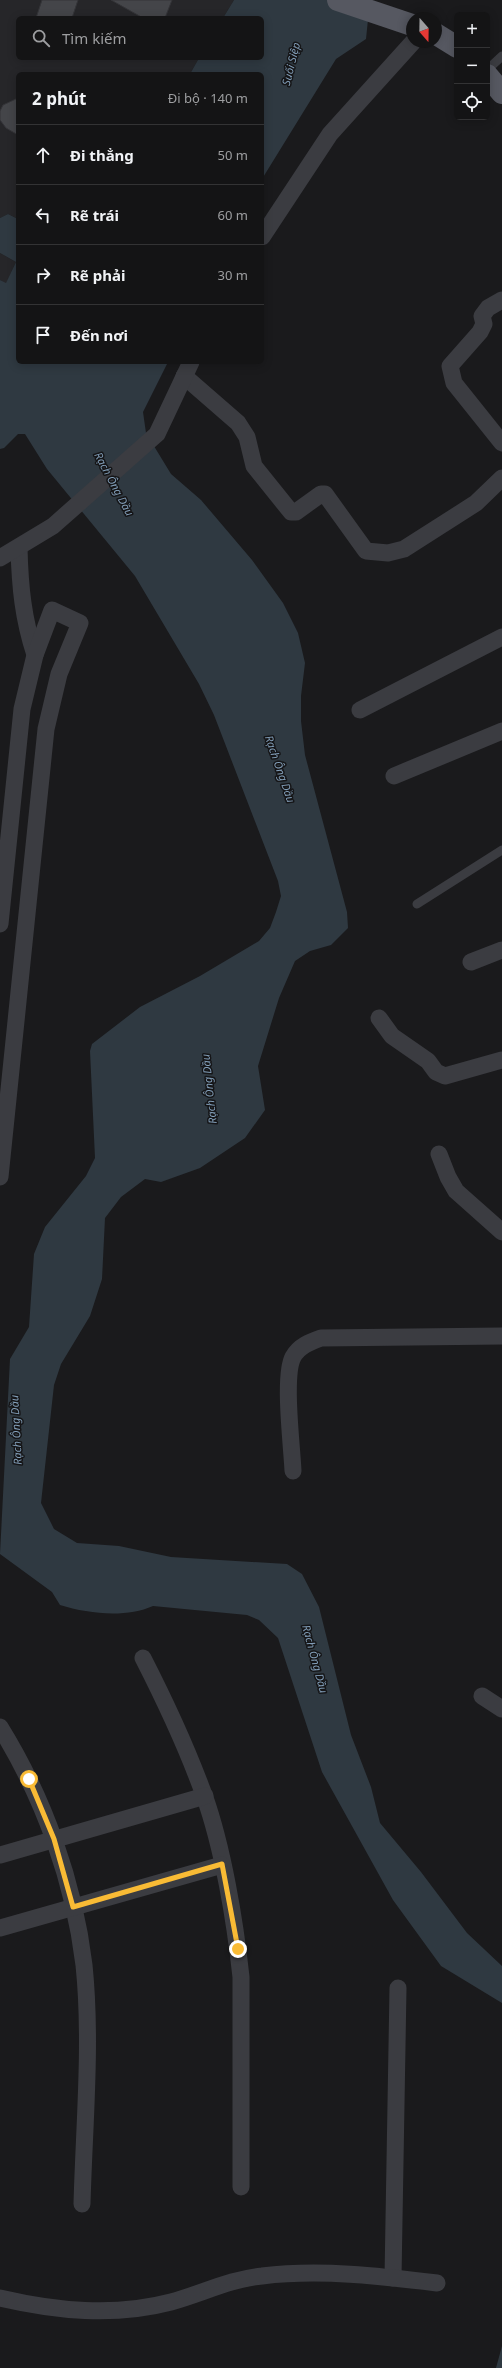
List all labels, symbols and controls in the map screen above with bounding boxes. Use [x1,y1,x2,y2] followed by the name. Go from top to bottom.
[406,12,442,48] north arrow
[454,12,490,120] map controls
[454,12,490,48] button: +
[16,16,264,60] search box
[30,27,52,49] icon: search
[62,28,127,48] text: Tìm kiếm
[278,41,303,87] water label: Suối Siệp
[454,48,490,84] button: −
[454,84,490,120] button: locate
[32,87,86,110] text: 2 phút
[168,89,248,107] text: Đi bộ · 140 m
[32,144,54,166] icon: ahead
[70,145,134,165] text: Đi thẳng
[218,146,248,164] text: 50 m
[32,204,54,226] icon: left
[70,205,119,225] text: Rẽ trái
[218,206,248,224] text: 60 m
[32,264,54,286] icon: right
[70,265,125,285] text: Rẽ phải
[218,266,248,284] text: 30 m
[32,324,54,346] icon: arrive
[70,325,128,345] text: Đến nơi
[91,449,138,519] water label: Rạch Ông Dầu
[262,733,299,805] water label: Rạch Ông Dầu
[197,1053,220,1125] water label: Rạch Ông Dầu
[6,1394,25,1465] water label: Rạch Ông Dầu
[299,1623,332,1695] water label: Rạch Ông Dầu
[20,1770,38,1788] route start
[229,1940,247,1958] route end

